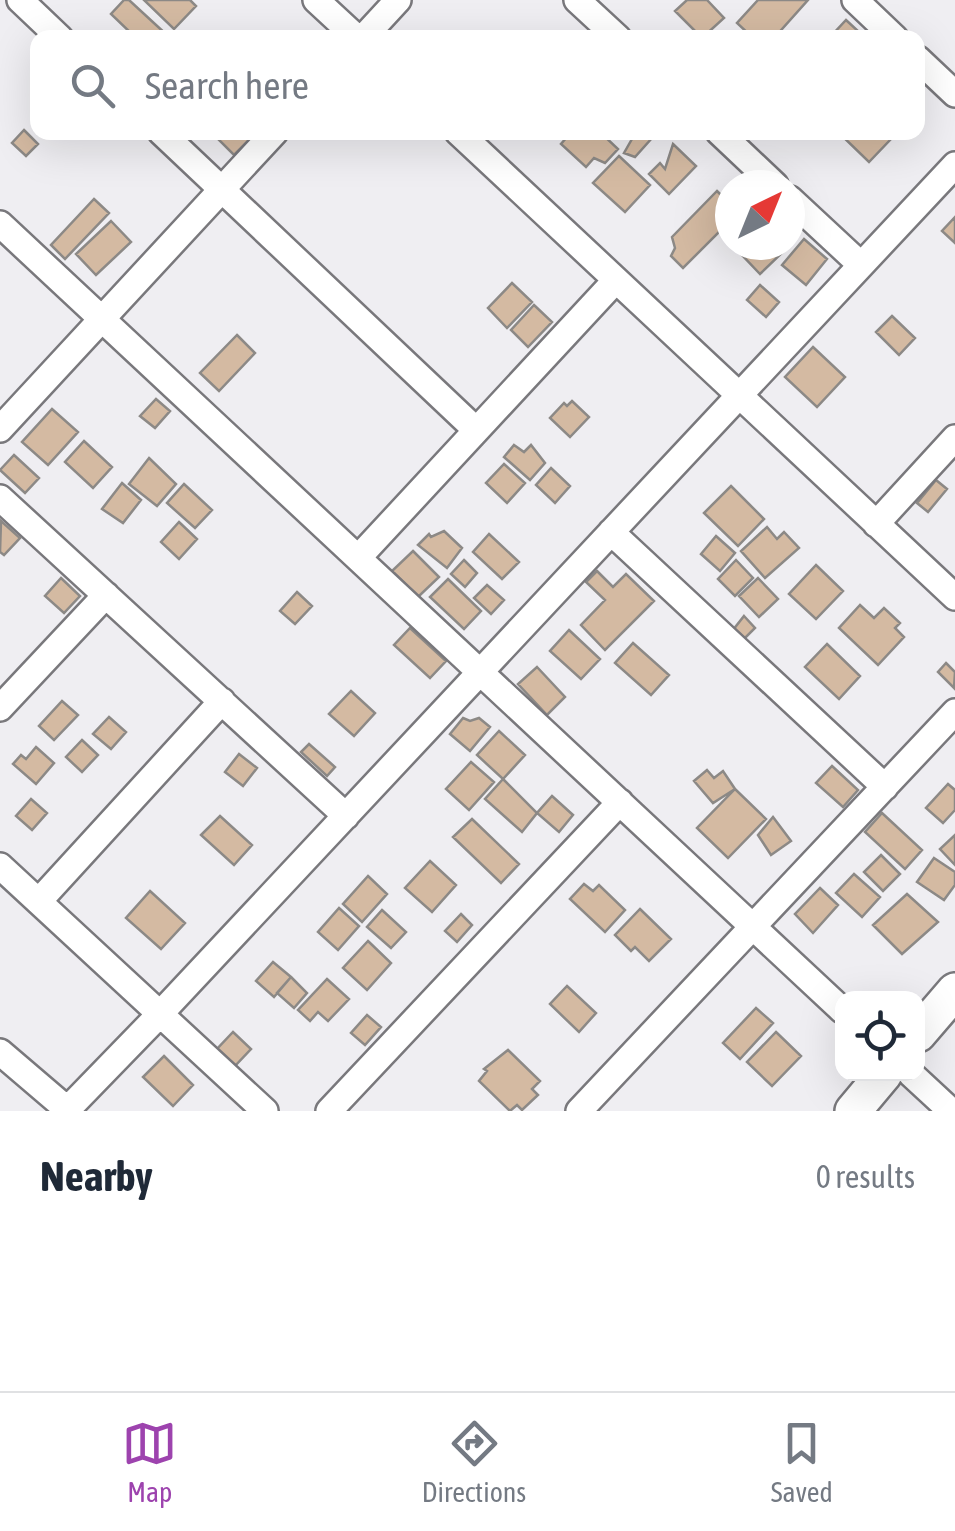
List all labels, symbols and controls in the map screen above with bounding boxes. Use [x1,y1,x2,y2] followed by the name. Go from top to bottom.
[30,30,925,140] search box
[65,58,120,113] icon: search
[145,64,309,107] text: Search here
[715,170,805,260] north arrow
[835,991,925,1081] map controls
[835,991,925,1081] button: locate
[40,1152,153,1200] text: Nearby
[816,1158,915,1195] text: 0 results
[122,1416,177,1508] tab: Map
[422,1416,526,1508] tab: Directions
[771,1416,833,1508] tab: Saved

